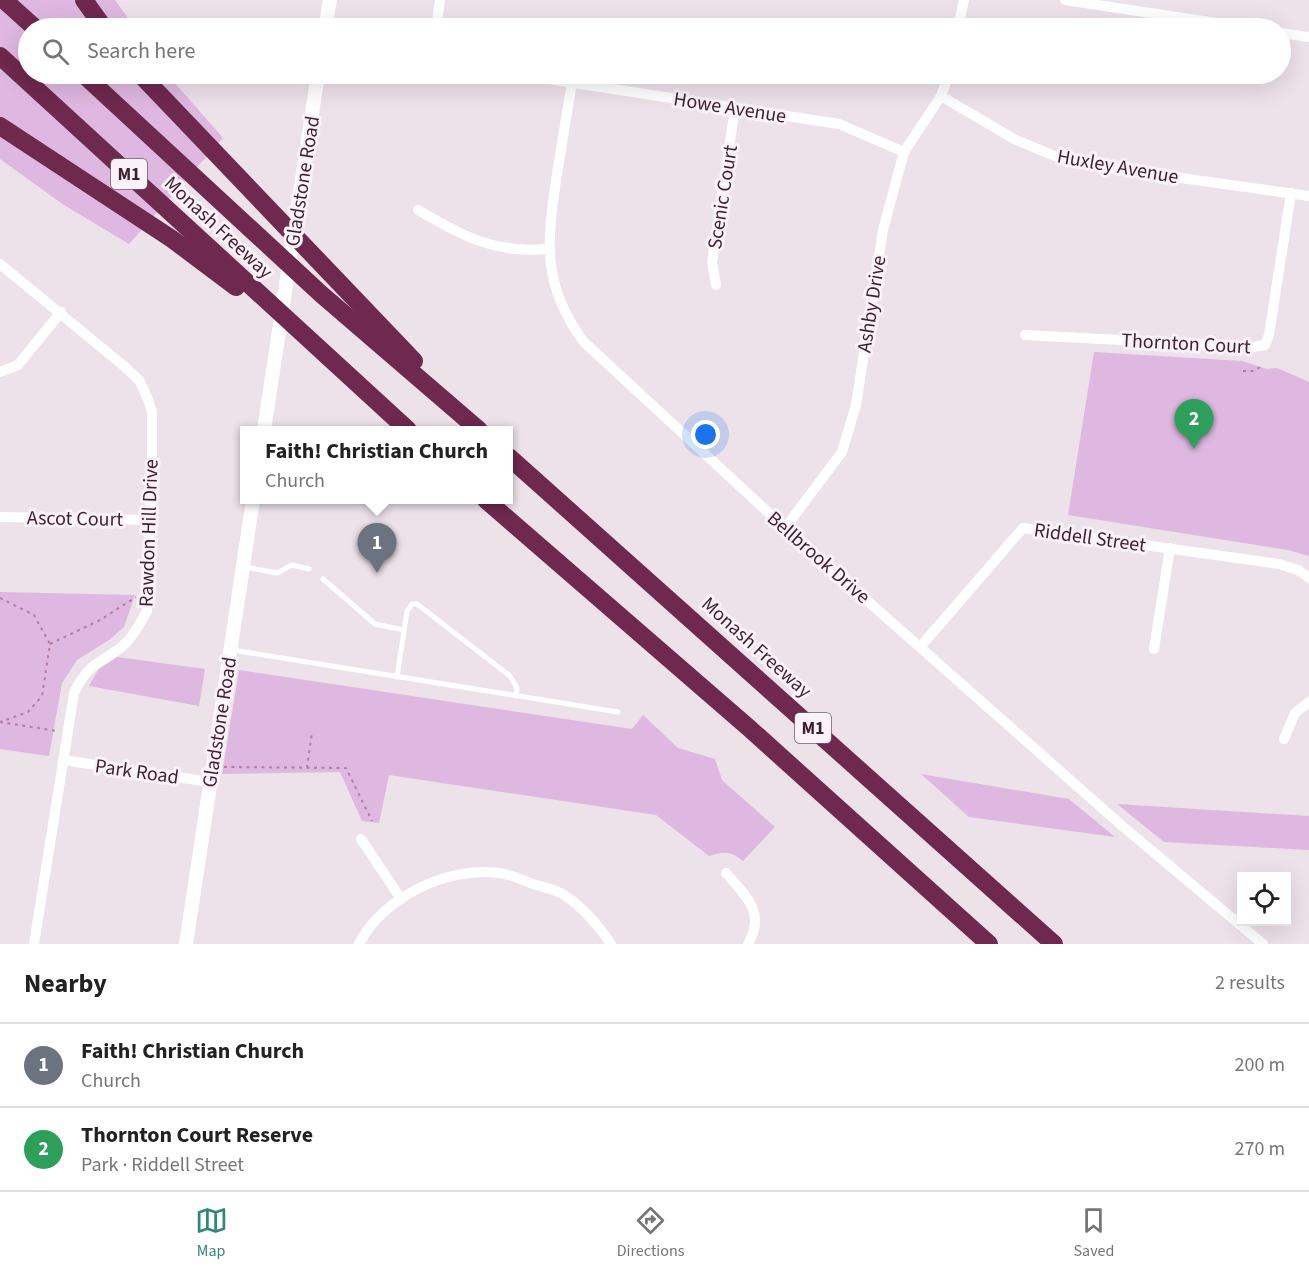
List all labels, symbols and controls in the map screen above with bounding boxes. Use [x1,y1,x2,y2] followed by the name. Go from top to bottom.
[18,18,1291,84] search box
[39,35,72,68] icon: search
[87,35,195,67] text: Search here
[672,85,788,131] street label: Howe Avenue
[279,114,327,248] street label: Gladstone Road
[701,143,745,251] street label: Scenic Court
[1055,143,1181,191] street label: Huxley Avenue
[111,159,147,189] road number: M1
[158,170,279,286] street label: Monash Freeway
[850,253,894,355] street label: Ashby Drive
[1121,327,1252,361] street label: Thornton Court
[1174,400,1214,449] pin: 2
[691,420,720,449] your location
[240,426,513,504] popup
[265,435,488,467] text: Faith! Christian Church
[132,458,166,608] street label: Rawdon Hill Drive
[265,467,325,495] text: Church
[27,504,124,534] street label: Ascot Court
[761,505,876,611] street label: Bellbrook Drive
[1032,516,1148,560] street label: Riddell Street
[358,524,397,573] pin: 1
[695,591,818,705] street label: Monash Freeway
[196,655,244,789] street label: Gladstone Road
[795,713,831,743] road number: M1
[93,752,181,792] street label: Park Road
[1237,872,1291,926] map controls
[1237,872,1291,926] button: locate
[24,965,107,1002] text: Nearby
[1215,969,1285,997] text: 2 results
[81,1035,304,1067] text: Faith! Christian Church
[38,1051,49,1079] text: 1
[1235,1051,1285,1079] text: 200 m
[81,1067,141,1095] text: Church
[81,1119,313,1151] text: Thornton Court Reserve
[38,1135,49,1163] text: 2
[1235,1135,1285,1163] text: 270 m
[81,1151,244,1179] text: Park · Riddell Street
[195,1204,228,1262] tab: Map
[617,1204,684,1262] tab: Directions
[1074,1204,1114,1262] tab: Saved

